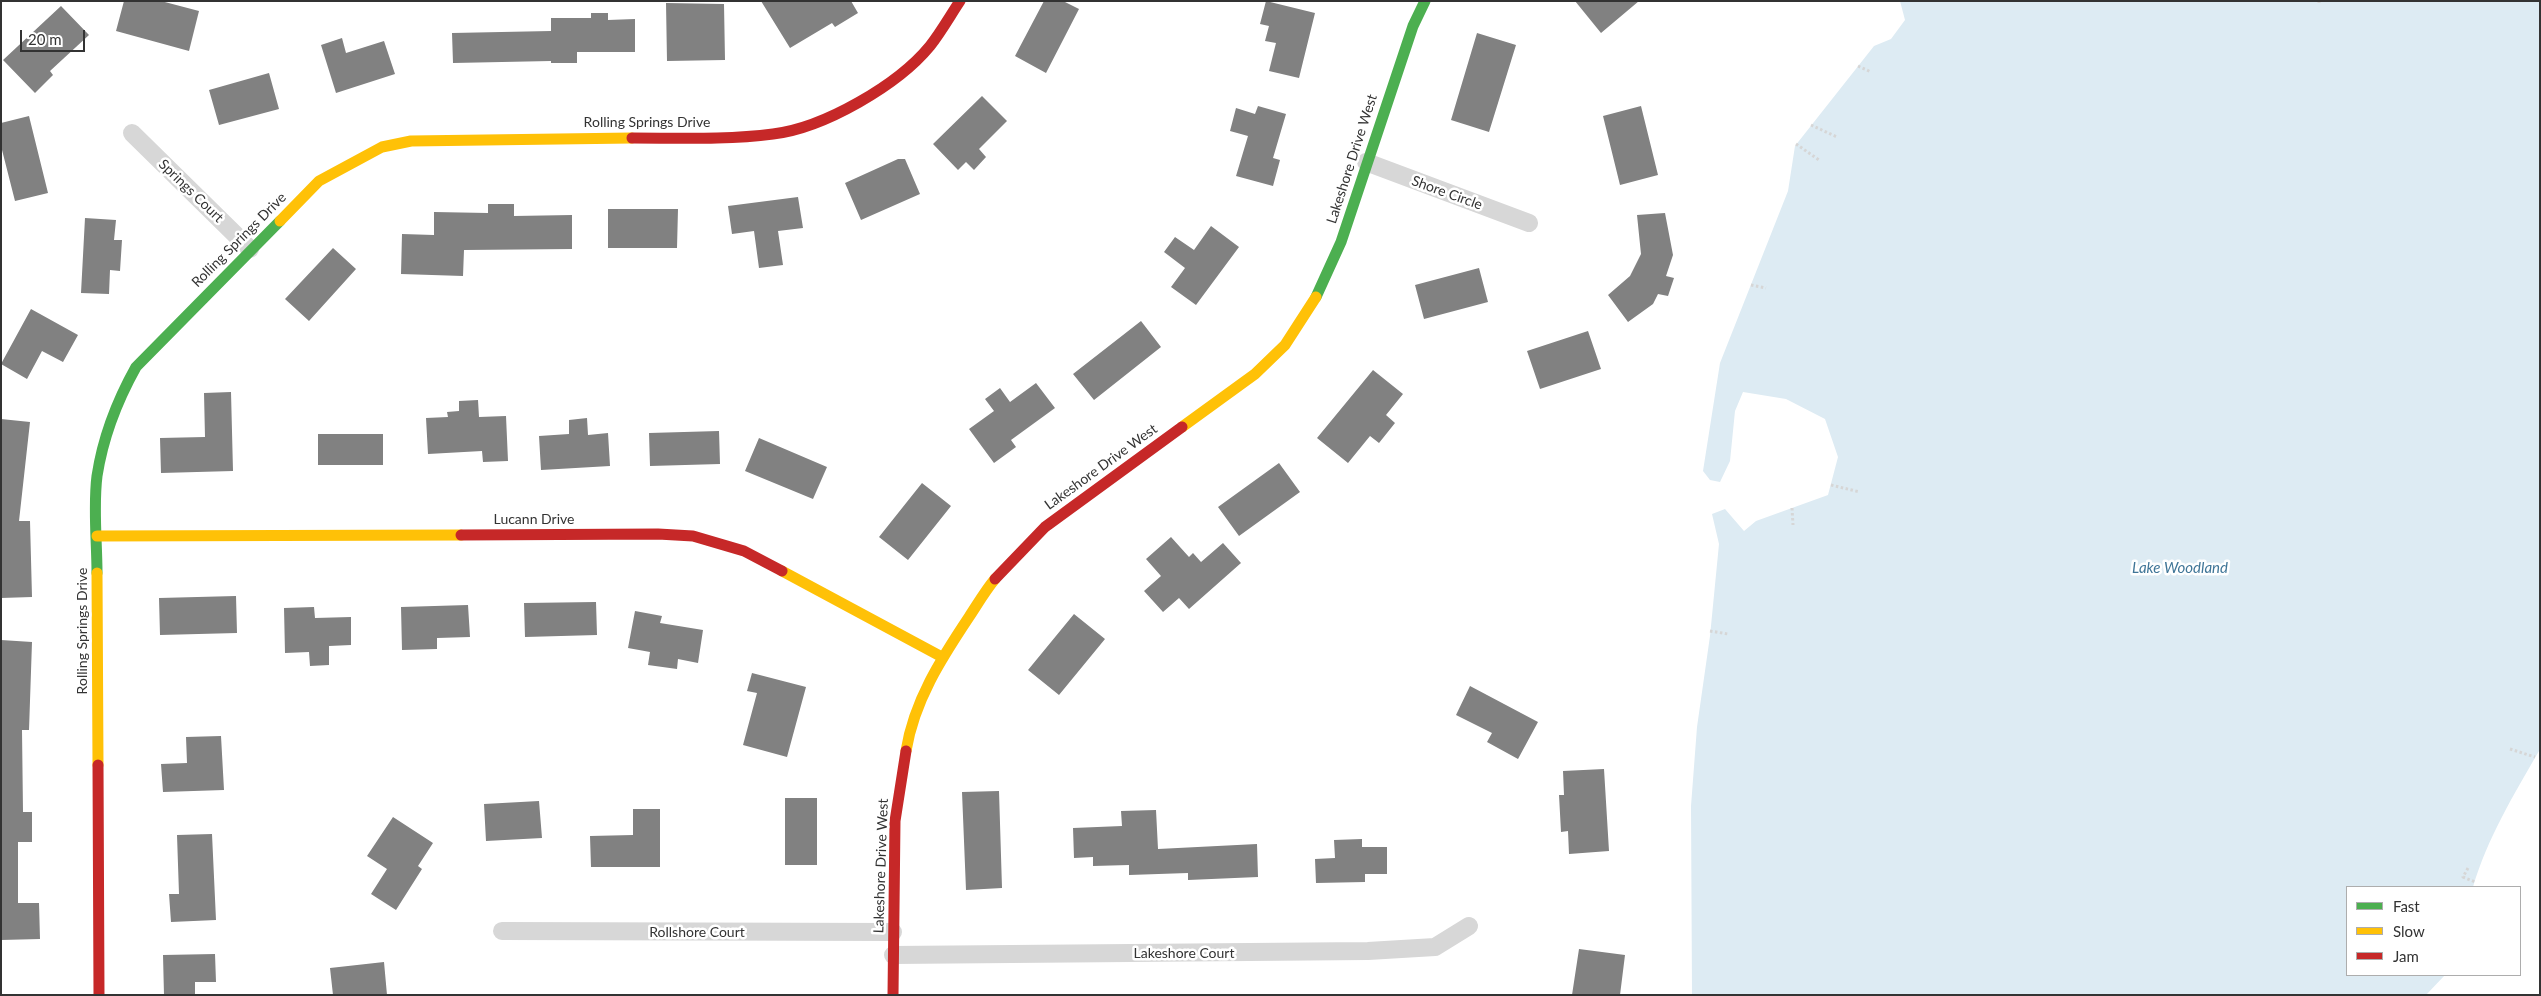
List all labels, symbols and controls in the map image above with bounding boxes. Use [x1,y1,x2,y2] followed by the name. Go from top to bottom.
[22,20,88,52] scale bar
[28,30,62,48] text: 20 m
[1323,92,1381,226] street label: Lakeshore Drive West
[584,114,710,130] street label: Rolling Springs Drive
[155,156,227,226] street label: Springs Court
[1409,172,1485,214] street label: Shore Circle
[188,189,290,291] street label: Rolling Springs Drive
[1041,421,1161,513] street label: Lakeshore Drive West
[494,511,574,527] street label: Lucann Drive
[2132,559,2228,577] water label: Lake Woodland
[74,568,90,694] street label: Rolling Springs Drive
[870,798,892,934] street label: Lakeshore Drive West
[2346,886,2521,976] legend
[2393,897,2420,915] text: Fast
[2393,922,2425,940] text: Slow
[649,924,745,940] street label: Rollshore Court
[1134,945,1234,961] street label: Lakeshore Court
[2393,947,2419,965] text: Jam

